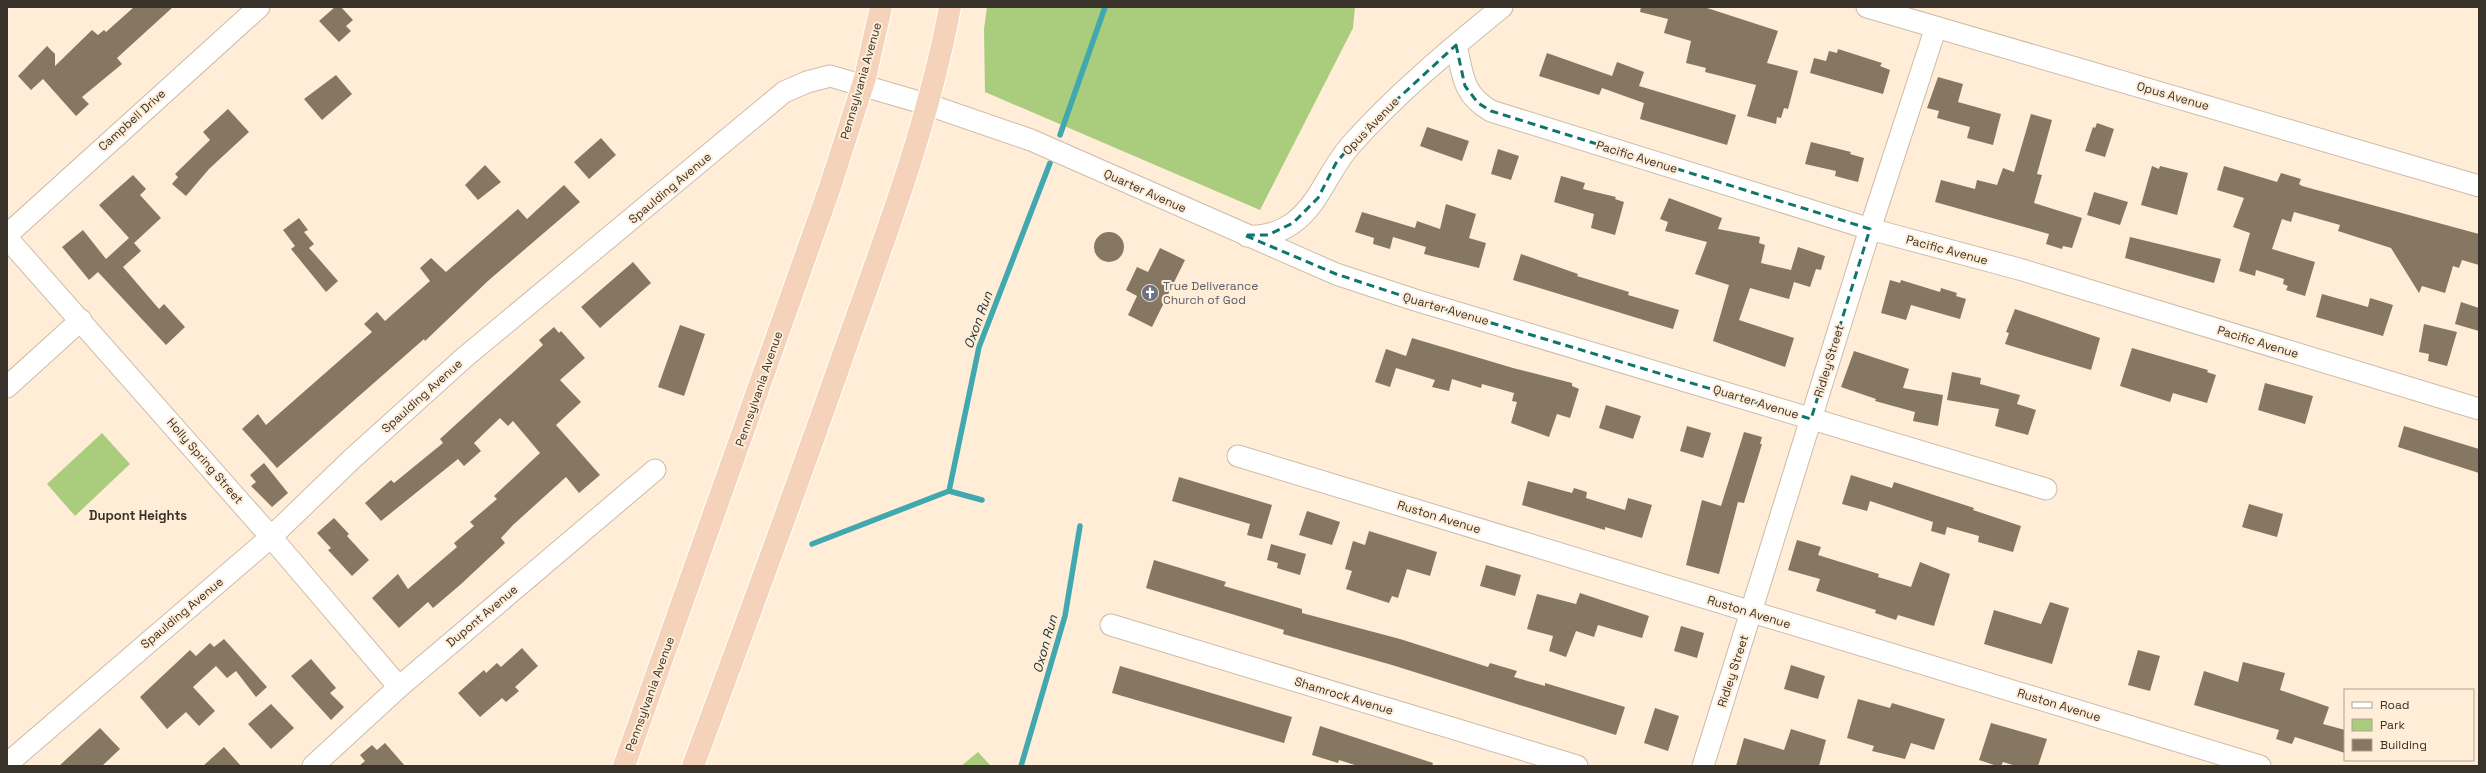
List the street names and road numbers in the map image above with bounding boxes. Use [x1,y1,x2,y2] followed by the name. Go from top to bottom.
[837,21,885,141] street label: Pennsylvania Avenue
[2135,78,2211,114] street label: Opus Avenue
[95,86,169,154] street label: Campbell Drive
[1339,94,1403,158] street label: Opus Avenue
[1594,137,1680,177] street label: Pacific Avenue
[625,149,715,227] street label: Spaulding Avenue
[1101,166,1189,216] street label: Quarter Avenue
[1904,231,1990,269] street label: Pacific Avenue
[1401,289,1491,329] street label: Quarter Avenue
[2215,322,2301,362] street label: Pacific Avenue
[1810,323,1848,399] street label: Ridley Street
[732,329,786,449] street label: Pennsylvania Avenue
[378,356,466,436] street label: Spaulding Avenue
[1711,381,1801,423] street label: Quarter Avenue
[163,415,247,507] street label: Holly Spring Street
[1395,497,1483,537] street label: Ruston Avenue
[137,574,227,652] street label: Spaulding Avenue
[443,581,521,651] street label: Dupont Avenue
[1705,592,1793,632] street label: Ruston Avenue
[1714,633,1752,709] street label: Ridley Street
[622,634,678,754] street label: Pennsylvania Avenue
[1293,673,1395,719] street label: Shamrock Avenue
[2015,685,2103,725] street label: Ruston Avenue

